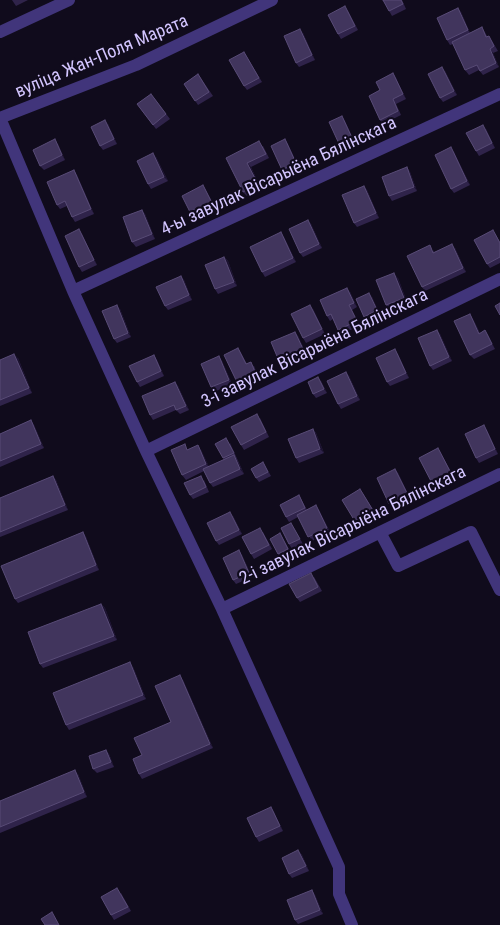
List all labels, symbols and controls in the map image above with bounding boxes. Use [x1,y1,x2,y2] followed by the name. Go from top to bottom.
[12,11,192,103] street label: вуліца Жан-Поля Марата
[158,113,400,241] street label: 4-ы завулак Вісарыёна Бялінскага
[198,285,432,413] street label: 3-і завулак Вісарыёна Бялінскага
[236,462,470,590] street label: 2-і завулак Вісарыёна Бялінскага

